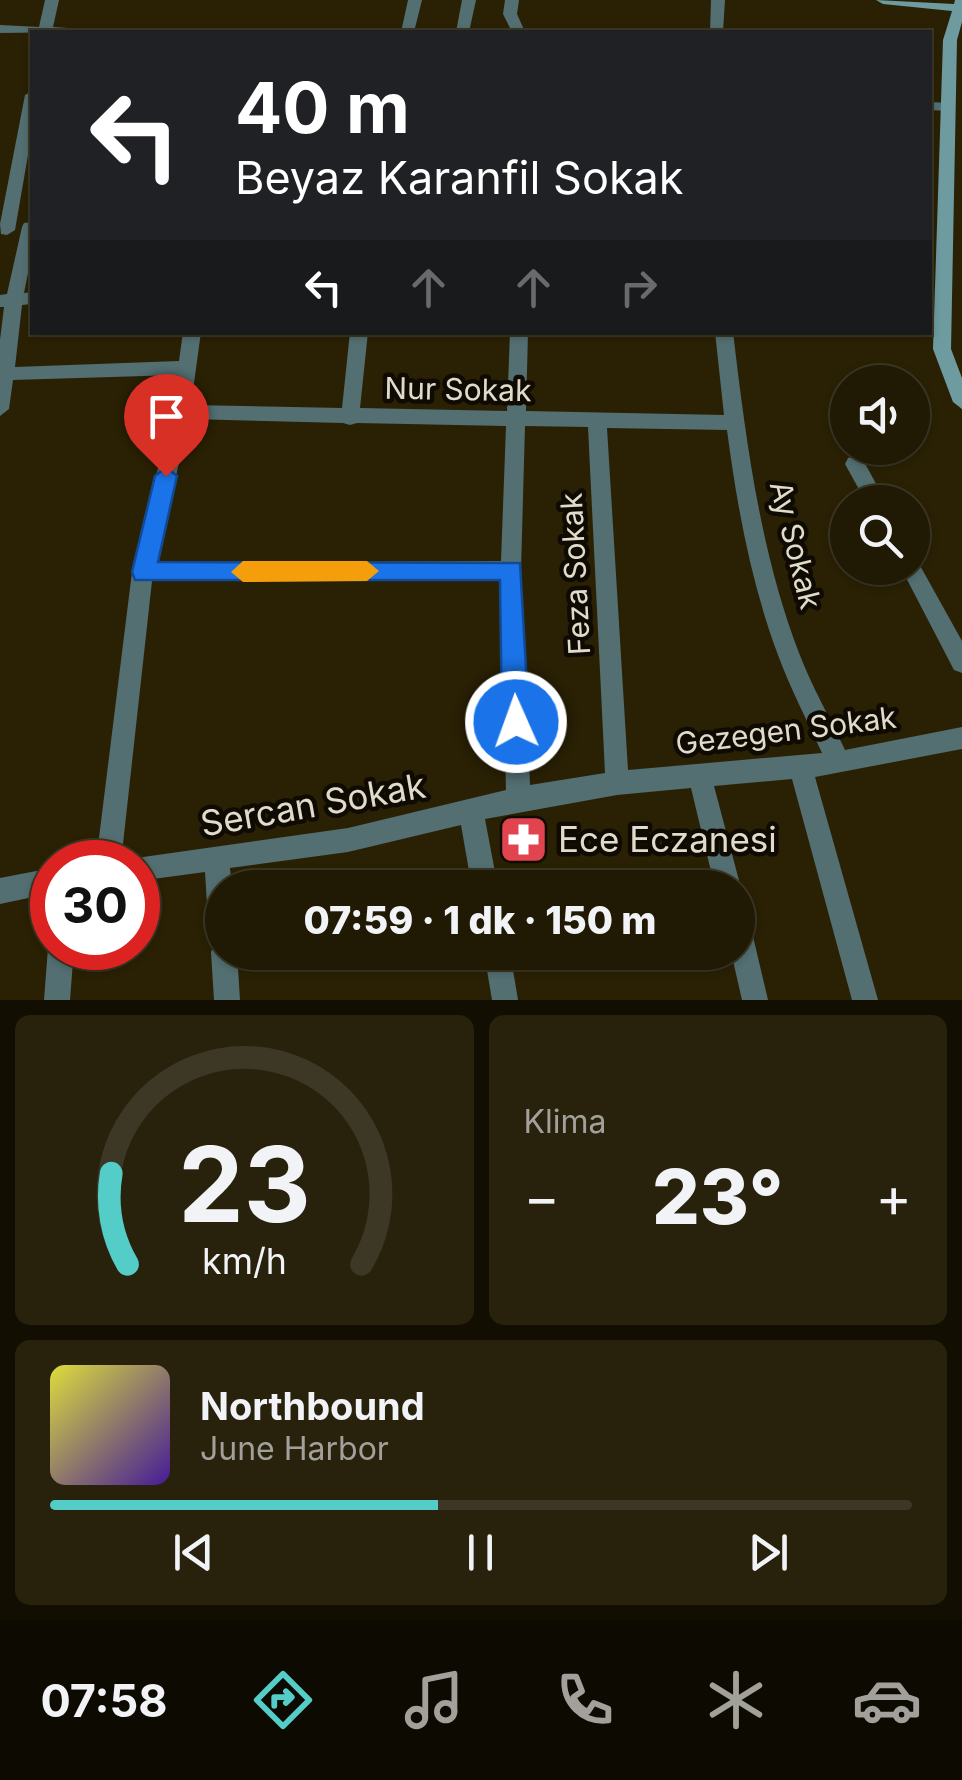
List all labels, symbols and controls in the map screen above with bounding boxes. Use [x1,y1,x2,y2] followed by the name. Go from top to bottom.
[235,65,410,150] text: 40 m
[70,70,200,200] icon: left
[235,150,684,205] text: Beyaz Karanfil Sokak
[296,260,351,315] icon: left
[401,260,456,315] icon: ahead
[506,260,561,315] icon: ahead
[611,260,666,315] icon: right
[830,365,930,585] map controls
[830,365,930,465] button: sound
[384,370,532,408] street label: Nur Sokak
[124,374,209,477] pin
[139,389,194,444] icon: arrive
[763,477,829,613] street label: Ay Sokak
[830,485,930,585] button: search
[553,491,597,656] street label: Feza Sokak
[464,670,568,774] position arrow
[673,699,899,761] street label: Gezegen Sokak
[197,764,428,844] street label: Sercan Sokak
[497,814,549,866] pharmacy icon: Ece Eczanesi
[558,818,777,860] place label: Ece Eczanesi
[30,840,160,970] speed limit sign: 30
[303,897,657,943] text: 07:59 · 1 dk · 150 m
[524,1102,607,1141] text: Klima
[178,1121,311,1247] text: 23
[652,1151,783,1242] text: 23°
[524,1164,560,1230] text: −
[876,1164,912,1230] text: +
[202,1239,287,1283] text: km/h
[200,1383,425,1429] text: Northbound
[200,1429,389,1468] text: June Harbor
[166,1525,221,1580] icon: previous
[453,1525,508,1580] icon: pause
[741,1525,796,1580] icon: next
[248,1665,318,1735] icon: directions
[399,1665,469,1735] icon: music
[550,1665,620,1735] icon: phone
[701,1665,771,1735] icon: climate
[852,1665,922,1735] icon: car
[40,1673,168,1728] text: 07:58

